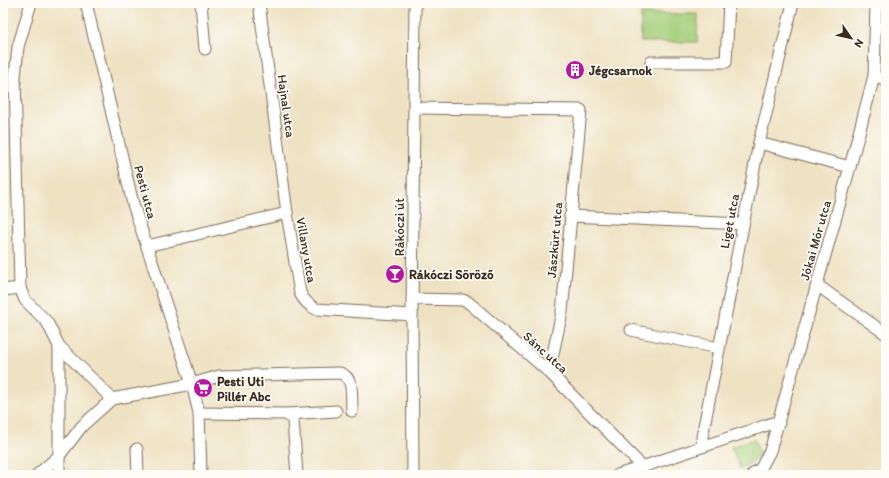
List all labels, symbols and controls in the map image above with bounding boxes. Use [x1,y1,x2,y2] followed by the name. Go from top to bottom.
[831,18,871,58] north arrow
[851,37,866,50] text: N
[564,59,586,81] building icon: Jégcsarnok
[588,63,652,79] place label: Jégcsarnok
[275,73,298,139] street label: Hajnal utca
[131,164,160,221] street label: Pesti utca
[717,192,742,250] street label: Liget utca
[392,198,407,256] street label: Rákóczi út
[797,198,834,282] street label: Jókai Mór utca
[544,201,565,279] street label: Jászkürt utca
[293,216,320,284] street label: Villany utca
[384,263,406,285] bar icon: Rákóczi Söröző
[409,267,494,282] place label: Rákóczi Söröző
[520,328,572,377] street label: Sánc utca
[217,374,270,404] place label: Pesti Uti Pillér Abc
[192,377,214,399] supermarket icon: Pesti Uti Pillér Abc

